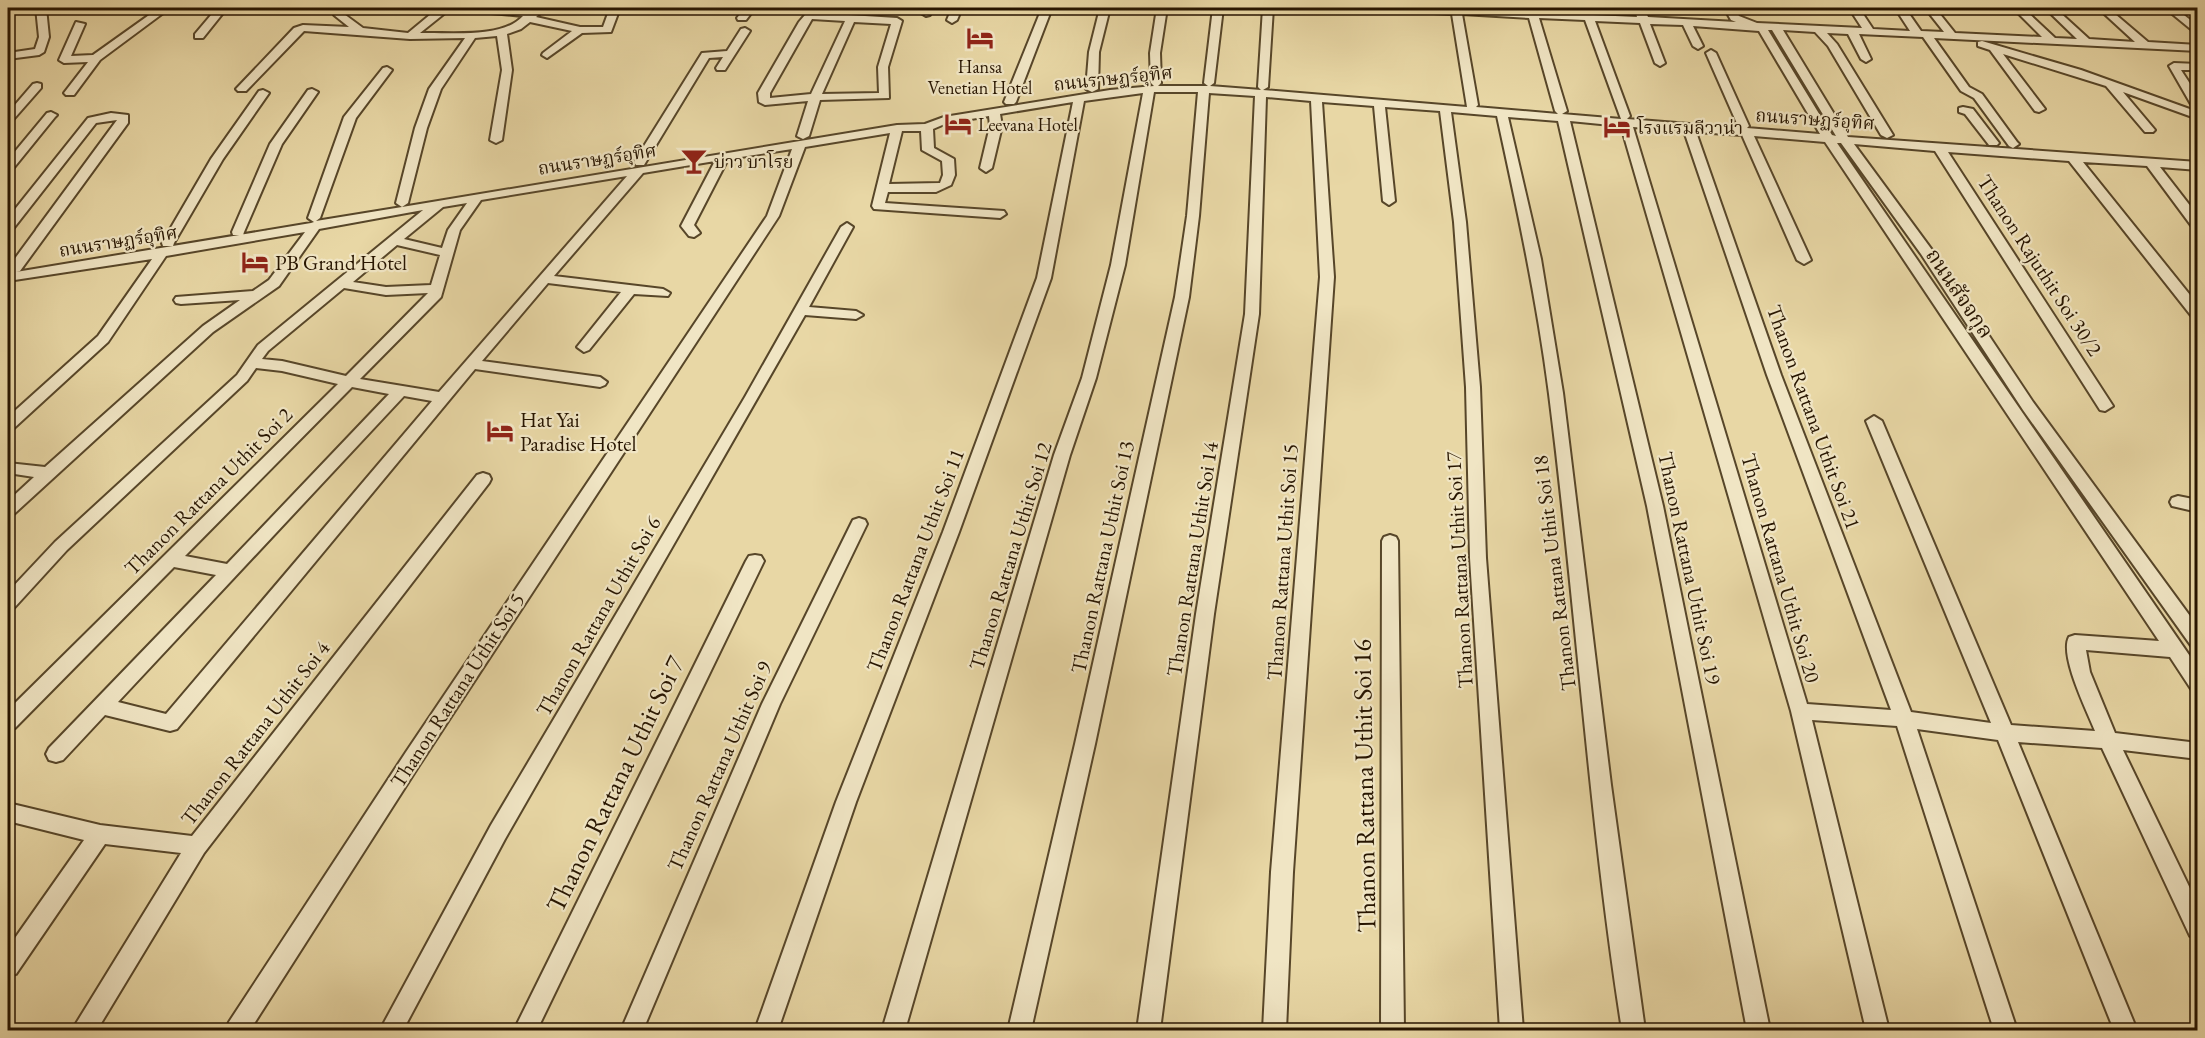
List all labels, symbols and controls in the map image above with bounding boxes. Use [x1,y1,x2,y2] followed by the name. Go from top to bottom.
[965,23,995,53] hotel icon: Hansa Venetian Hotel
[928,55,1032,99] place label: Hansa Venetian Hotel
[1052,60,1174,97] street label: ถนนราษฏร์อุทิศ
[1755,103,1876,136] street label: ถนนราษฏร์อุทิศ
[943,109,973,139] hotel icon: Leevana Hotel
[1602,112,1632,142] hotel icon: โรงแรมลีวาน่า
[978,113,1078,136] place label: Leevana Hotel
[1636,115,1743,139] place label: โรงแรมลีวาน่า
[536,138,658,181] street label: ถนนราษฏร์อุทิศ
[679,146,709,176] bar icon: บ่าว บาโรย
[714,149,794,173] place label: บ่าว บาโรย
[1971,169,2109,361] street label: Thanon Rajuthit Soi 30/2
[57,220,179,263] street label: ถนนราษฏร์อุทิศ
[1919,243,2000,344] street label: ถนนสัจจกุล
[240,247,270,277] hotel icon: PB Grand Hotel
[275,249,407,276] place label: PB Grand Hotel
[1761,301,1867,533] street label: Thanon Rattana Uthit Soi 21
[118,401,298,581] street label: Thanon Rattana Uthit Soi 2
[520,406,637,457] place label: Hat Yai Paradise Hotel
[485,416,515,446] hotel icon: Hat Yai Paradise Hotel
[1064,438,1140,676] street label: Thanon Rattana Uthit Soi 13
[962,439,1058,673] street label: Thanon Rattana Uthit Soi 12
[1160,439,1224,678] street label: Thanon Rattana Uthit Soi 14
[1260,443,1304,681] street label: Thanon Rattana Uthit Soi 15
[860,444,970,676] street label: Thanon Rattana Uthit Soi 11
[1652,449,1728,687] street label: Thanon Rattana Uthit Soi 19
[1439,450,1479,689] street label: Thanon Rattana Uthit Soi 17
[1735,450,1827,686] street label: Thanon Rattana Uthit Soi 20
[1526,454,1582,692] street label: Thanon Rattana Uthit Soi 18
[530,511,666,721] street label: Thanon Rattana Uthit Soi 6
[384,587,530,793] street label: Thanon Rattana Uthit Soi 5
[174,635,336,831] street label: Thanon Rattana Uthit Soi 4
[1344,639,1384,933] street label: Thanon Rattana Uthit Soi 16
[538,650,692,918] street label: Thanon Rattana Uthit Soi 7
[660,657,778,875] street label: Thanon Rattana Uthit Soi 9

